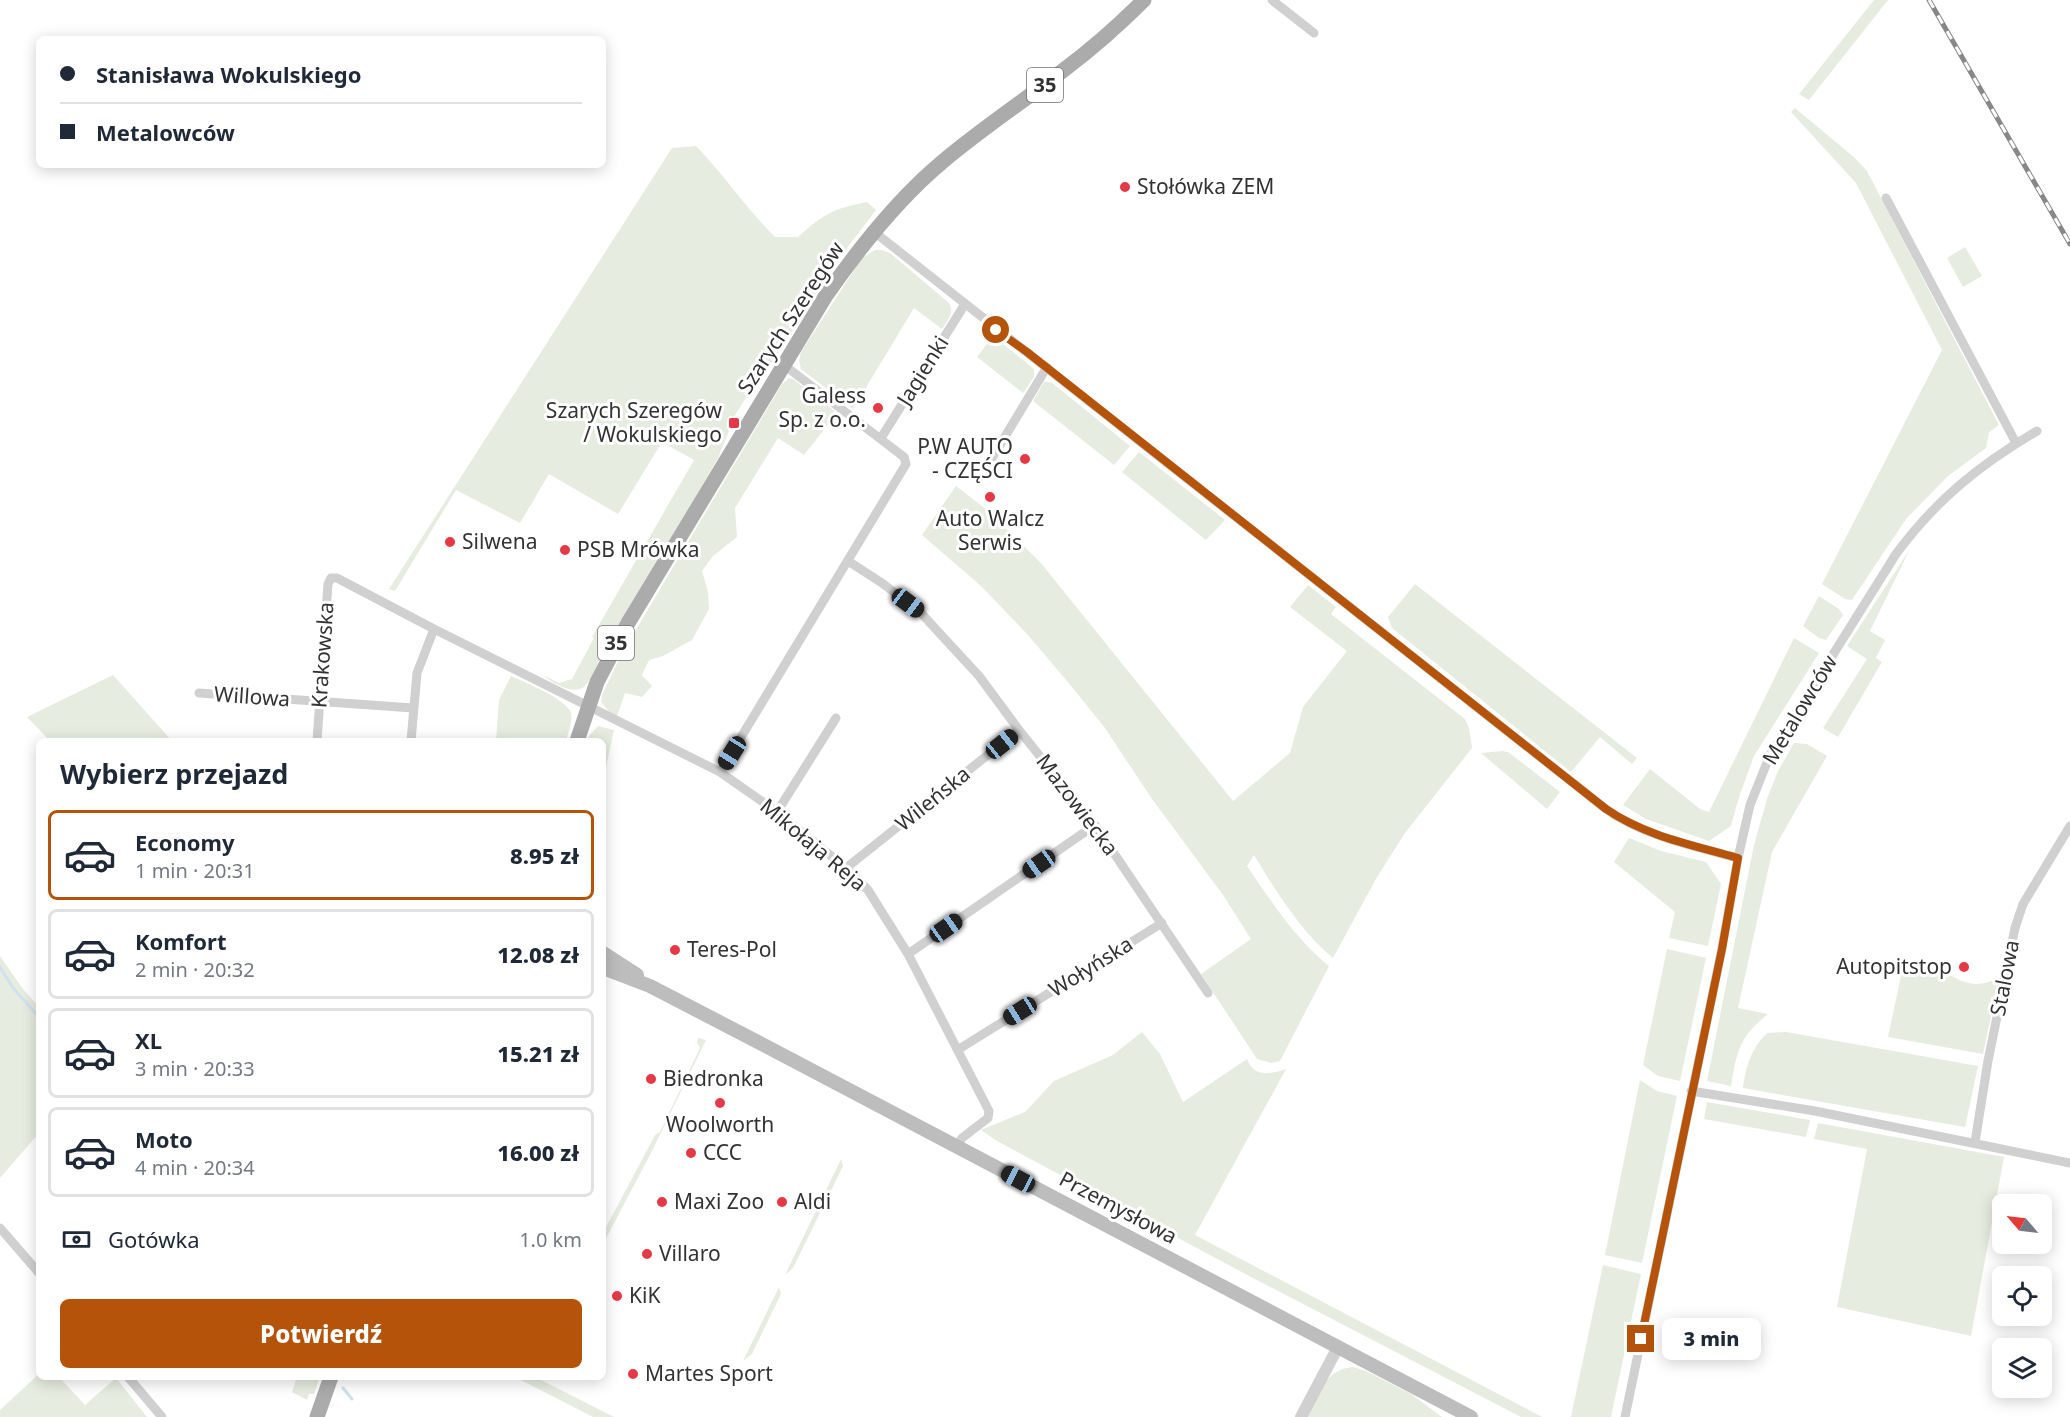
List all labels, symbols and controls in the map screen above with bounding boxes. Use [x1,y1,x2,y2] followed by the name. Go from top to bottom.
[96,59,362,89] text: Stanisława Wokulskiego
[1027,68,1063,102] road number: 35
[96,117,235,147] text: Metalowców
[1137,172,1274,200] place label: Stołówka ZEM
[1118,180,1132,194] marker: Stołówka ZEM
[730,236,850,399] street label: Szarych Szeregów
[982,316,1009,343] route start
[889,330,955,412] street label: Jagienki
[778,381,866,433] place label: Galess Sp. z o.o.
[546,396,722,448] place label: Szarych Szeregów / Wokulskiego
[871,401,885,415] marker: Galess Sp. z o.o.
[727,416,741,430] marker: Szarych Szeregów / Wokulskiego
[917,432,1013,484] place label: P.W AUTO - CZĘŚCI
[1018,452,1032,466] marker: P.W AUTO - CZĘŚCI
[983,490,997,504] marker: Auto Walcz Serwis
[936,504,1044,556] place label: Auto Walcz Serwis
[462,527,537,555] place label: Silwena
[443,535,457,549] marker: Silwena
[577,535,699,563] place label: PSB Mrówka
[558,543,572,557] marker: PSB Mrówka
[888,585,928,621] car
[304,601,340,709] street label: Krakowska
[598,626,634,660] road number: 35
[1755,649,1843,770] street label: Metalowców
[213,679,291,713] street label: Willowa
[982,726,1022,762] car
[715,733,749,773] car
[1031,748,1125,861] street label: Mazowiecka
[60,755,288,792] text: Wybierz przejazd
[889,760,975,837] street label: Wileńska
[755,792,873,897] street label: Mikołaja Reja
[135,827,234,857] text: Economy
[63,828,117,882] icon: car
[510,840,579,870] text: 8.95 zł
[1019,846,1059,882] car
[135,857,255,884] text: 1 min · 20:31
[926,910,966,946] car
[135,926,226,956] text: Komfort
[63,927,117,981] icon: car
[1043,929,1138,1003] street label: Wołyńska
[687,935,777,963] place label: Teres-Pol
[1983,937,2025,1018] street label: Stalowa
[497,939,579,969] text: 12.08 zł
[668,943,682,957] marker: Teres-Pol
[1836,952,1952,980] place label: Autopitstop
[135,956,255,983] text: 2 min · 20:32
[1957,960,1971,974] marker: Autopitstop
[1000,994,1040,1028] car
[135,1025,162,1055] text: XL
[63,1026,117,1080] icon: car
[497,1038,579,1068] text: 15.21 zł
[135,1055,255,1082] text: 3 min · 20:33
[663,1064,764,1092] place label: Biedronka
[644,1072,658,1086] marker: Biedronka
[713,1096,727,1110] marker: Woolworth
[666,1110,774,1138] place label: Woolworth
[135,1124,193,1154] text: Moto
[63,1125,117,1179] icon: car
[497,1137,579,1167] text: 16.00 zł
[703,1138,742,1166] place label: CCC
[684,1146,698,1160] marker: CCC
[135,1154,255,1181] text: 4 min · 20:34
[998,1163,1038,1195] car
[1055,1164,1182,1250] street label: Przemysłowa
[674,1187,764,1215] place label: Maxi Zoo
[794,1187,831,1215] place label: Aldi
[1992,1194,2052,1254] north arrow
[1992,1194,2052,1398] map controls
[655,1195,669,1209] marker: Maxi Zoo
[775,1195,789,1209] marker: Aldi
[60,1223,93,1256] icon: cash
[108,1224,200,1254] text: Gotówka
[519,1226,582,1253] text: 1.0 km
[659,1239,721,1267] place label: Villaro
[640,1247,654,1261] marker: Villaro
[1992,1266,2052,1326] button: locate
[629,1281,660,1309] place label: KiK
[610,1289,624,1303] marker: KiK
[60,1299,582,1368] button: Potwierdź
[1662,1318,1761,1360] callout: 3 min
[1627,1325,1654,1352] route end
[1684,1325,1739,1352] text: 3 min
[1992,1338,2052,1398] button: layers
[645,1359,773,1387] place label: Martes Sport
[626,1367,640,1381] marker: Martes Sport

